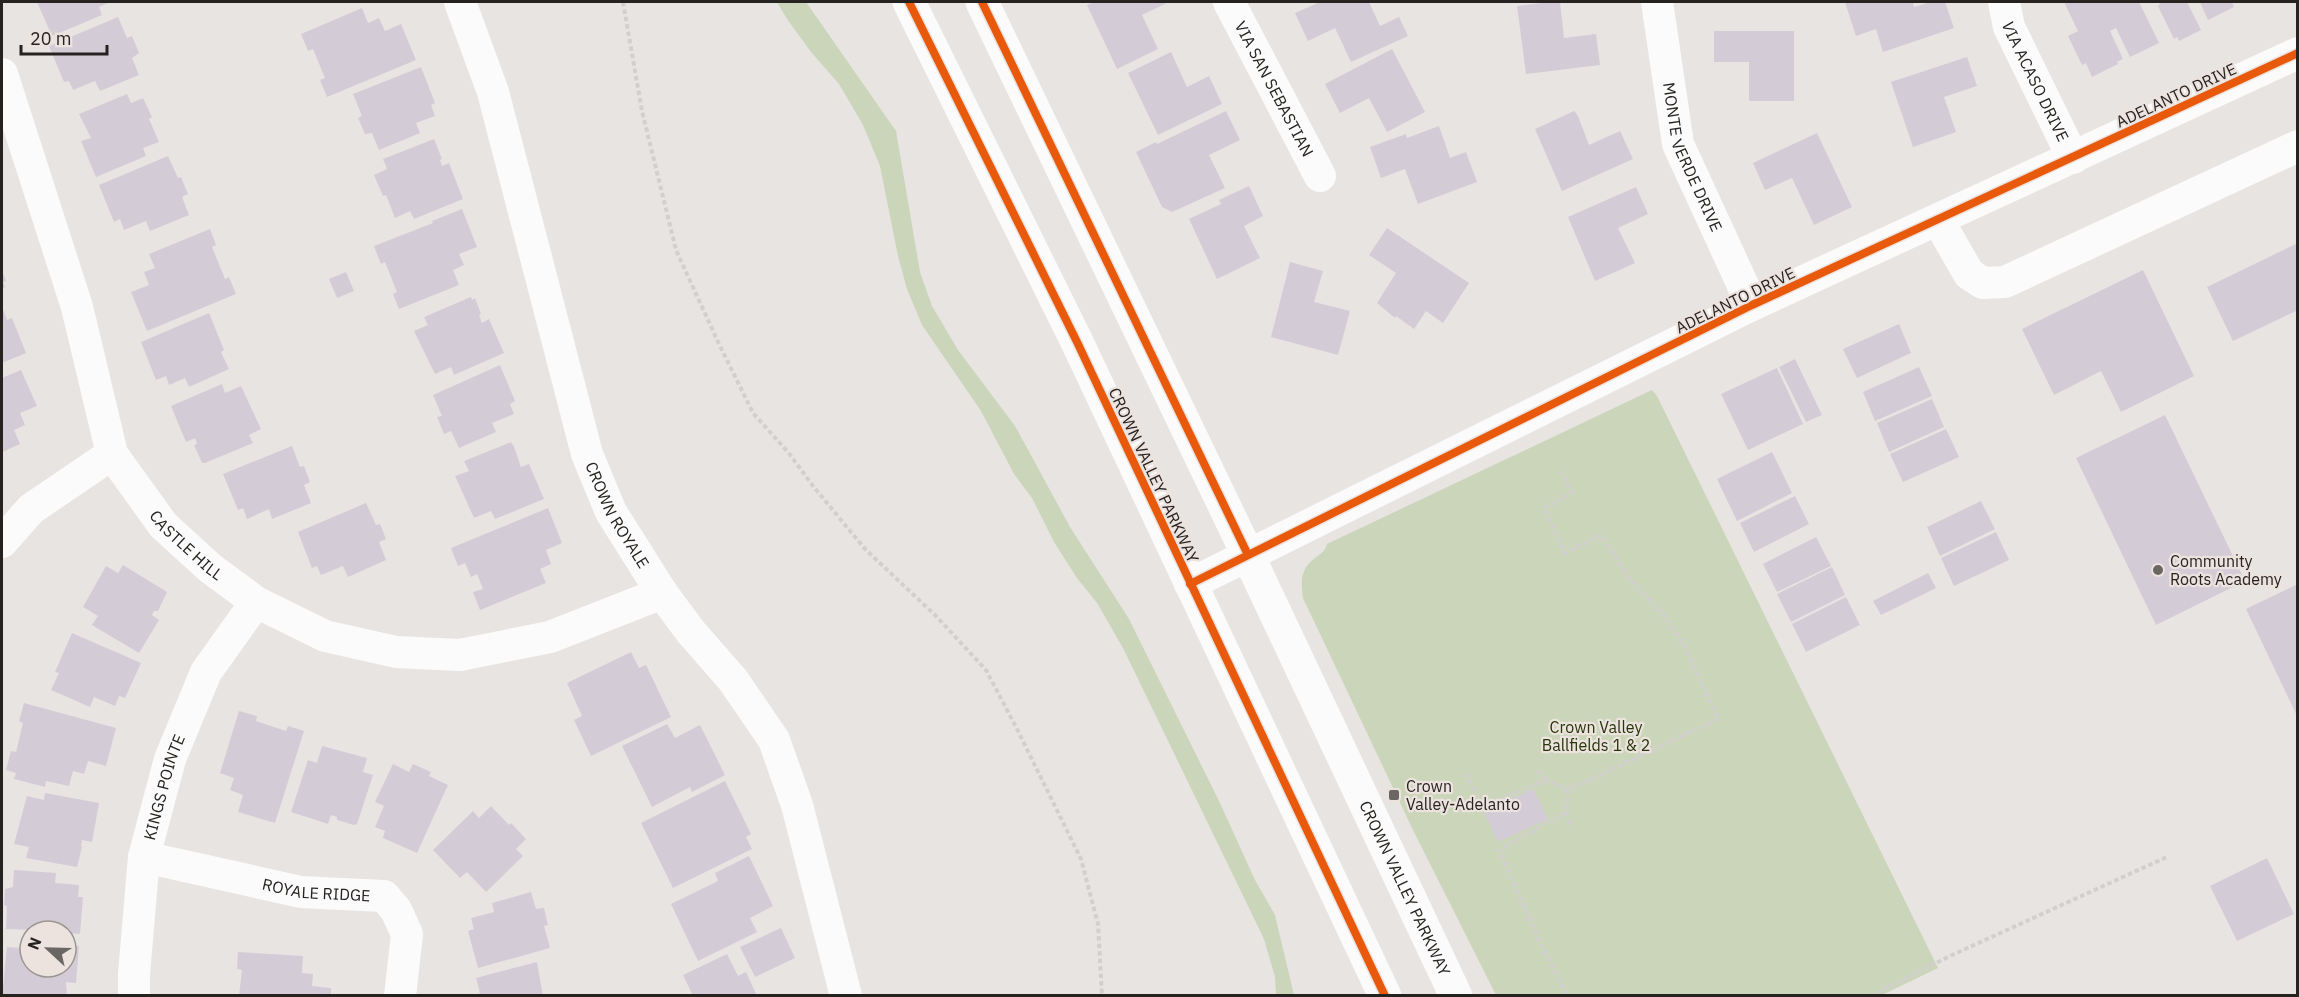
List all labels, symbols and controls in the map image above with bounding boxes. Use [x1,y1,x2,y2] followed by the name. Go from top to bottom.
[21,18,106,56] scale bar
[1231,18,1318,160] street label: VIA SAN SEBASTIAN
[1998,20,2073,145] street label: VIA ACASO DRIVE
[30,27,72,50] text: 20 m
[2113,58,2239,132] street label: ADELANTO DRIVE
[1659,81,1727,235] street label: MONTE VERDE DRIVE
[1672,262,1798,338] street label: ADELANTO DRIVE
[1105,384,1204,566] street label: CROWN VALLEY PARKWAY
[581,459,654,572] street label: CROWN ROYALE
[146,506,227,584] street label: CASTLE HILL
[2170,551,2282,589] place label: Community Roots Academy
[2151,563,2165,577] marker: Community Roots Academy
[1542,717,1650,755] park label: Crown Valley Ballfields 1 & 2
[139,731,189,842] street label: KINGS POINTE
[1406,776,1520,814] place label: Crown Valley-Adelanto
[1387,788,1401,802] marker: Crown Valley-Adelanto
[1355,798,1455,979] street label: CROWN VALLEY PARKWAY
[260,874,371,905] street label: ROYALE RIDGE
[18,919,78,979] north arrow
[23,934,46,953] text: N

